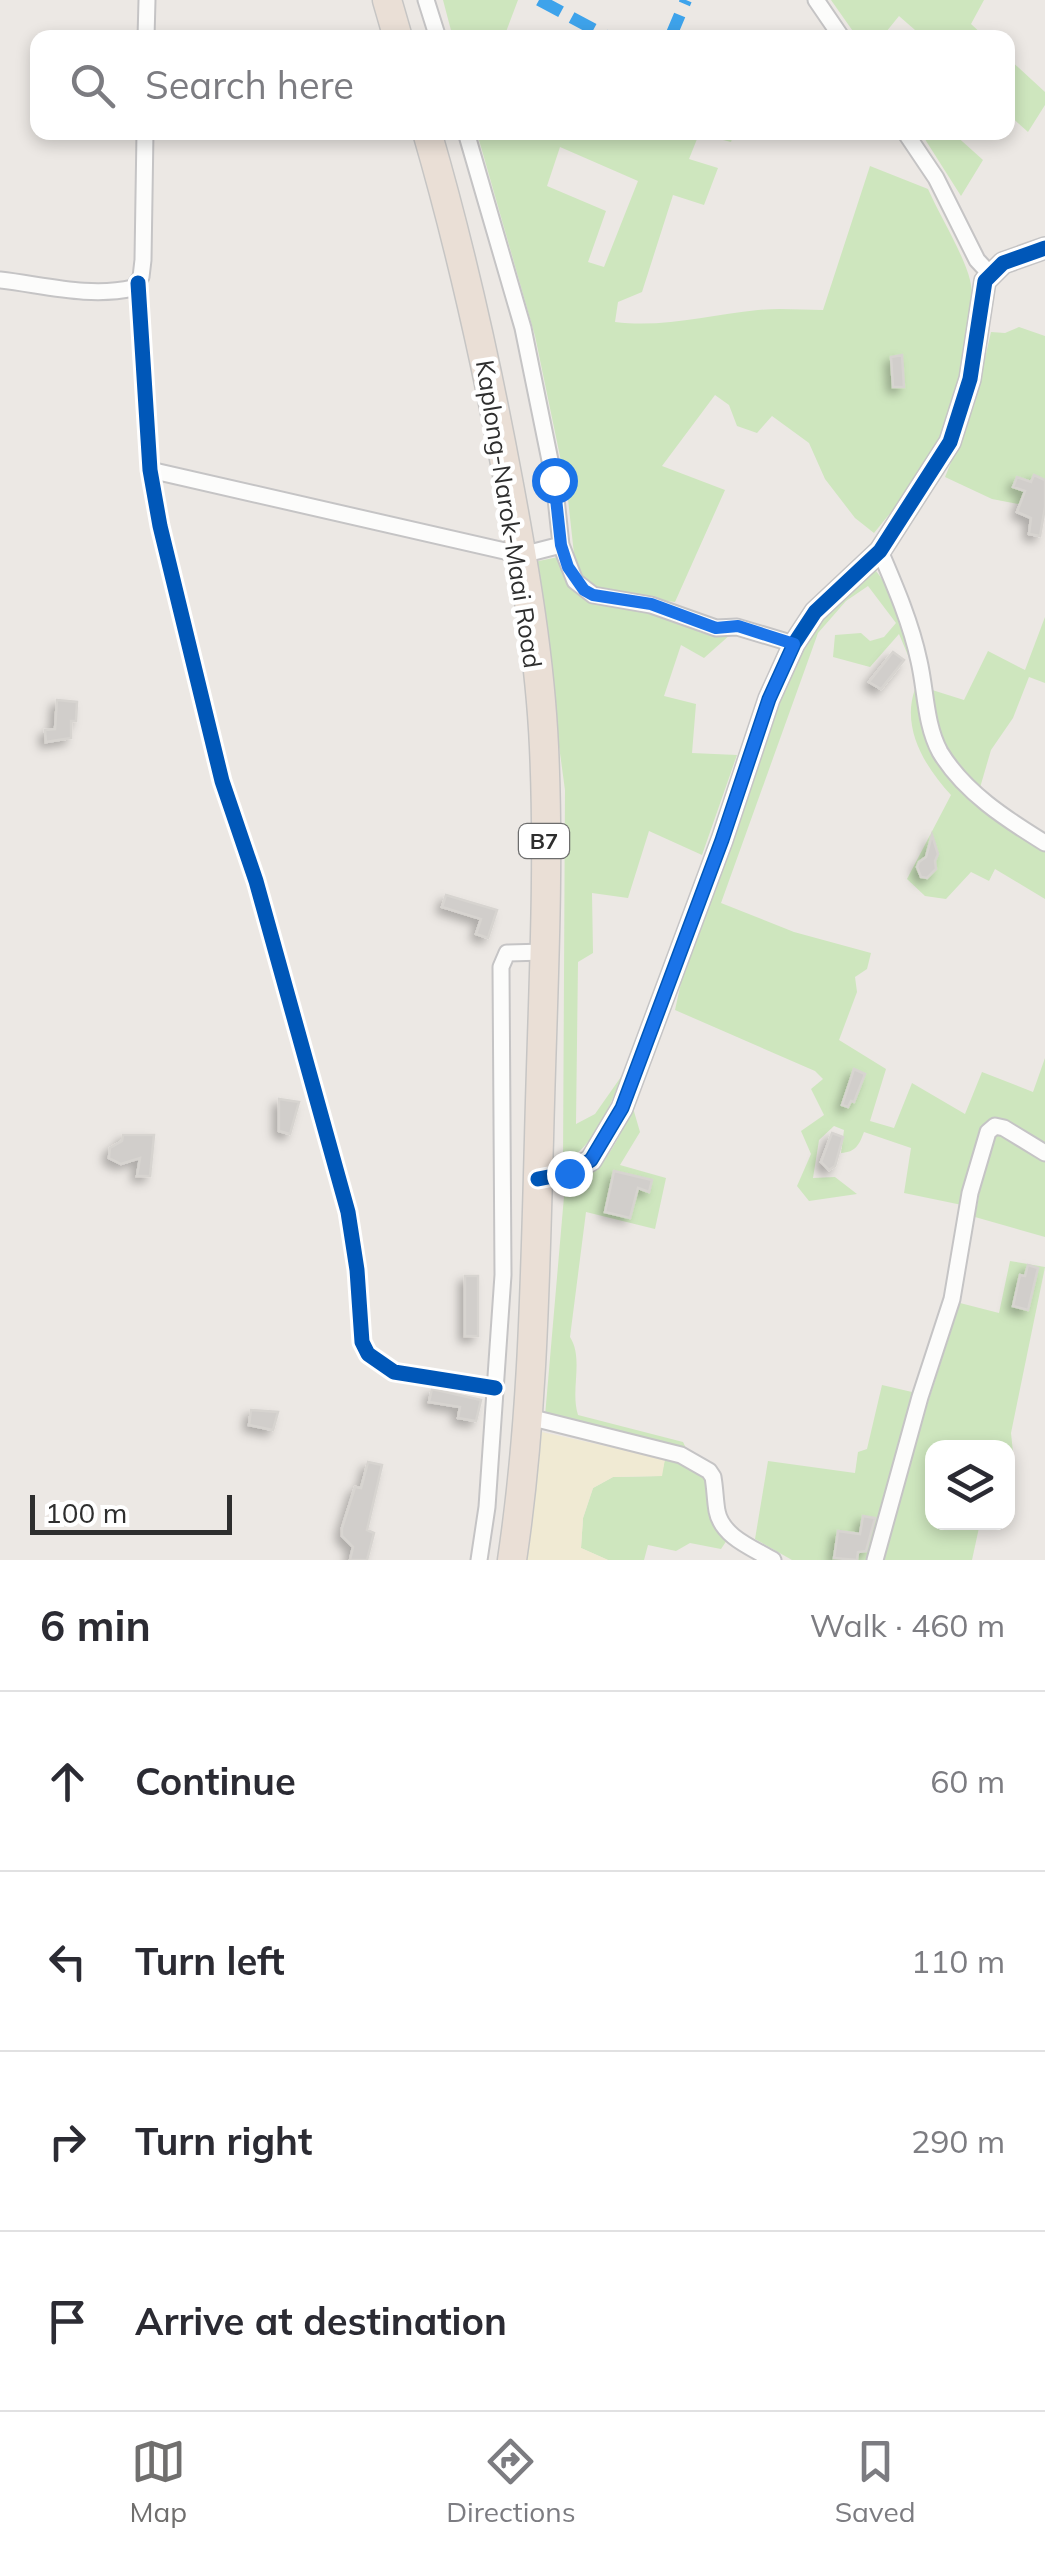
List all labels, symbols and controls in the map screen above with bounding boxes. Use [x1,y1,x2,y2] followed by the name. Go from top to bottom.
[30,30,1015,140] search box
[65,58,120,113] icon: search
[145,61,354,109] text: Search here
[470,358,549,670] street label: Kaplong-Narok-Maai Road
[532,458,578,504] route start
[519,824,569,858] road number: B7
[547,1151,593,1197] route end
[925,1440,1015,1530] map controls
[925,1440,1015,1530] button: layers
[30,1490,232,1534] scale bar
[45,1495,127,1530] text: 100 m
[40,1599,151,1652] text: 6 min
[810,1605,1005,1645] text: Walk · 460 m
[40,1754,95,1809] icon: ahead
[135,1757,296,1805] text: Continue
[930,1761,1005,1801] text: 60 m
[40,1934,95,1989] icon: left
[135,1937,285,1985] text: Turn left
[911,1941,1005,1981] text: 110 m
[40,2114,95,2169] icon: right
[135,2117,312,2165] text: Turn right
[911,2121,1005,2161] text: 290 m
[40,2294,95,2349] icon: arrive
[135,2297,507,2345] text: Arrive at destination
[130,2434,187,2529] tab: Map
[446,2434,576,2529] tab: Directions
[835,2434,915,2529] tab: Saved

